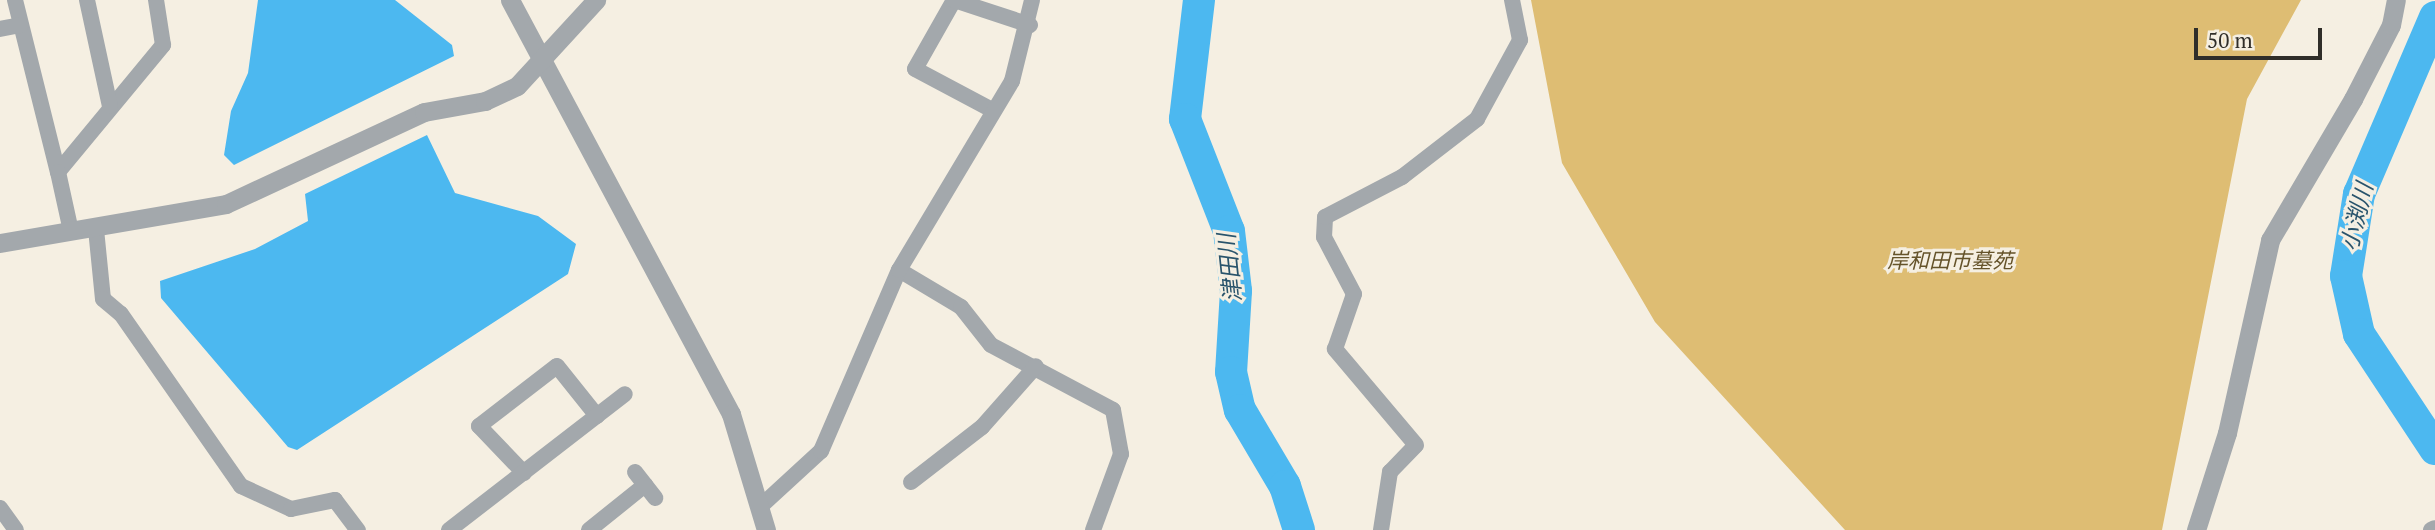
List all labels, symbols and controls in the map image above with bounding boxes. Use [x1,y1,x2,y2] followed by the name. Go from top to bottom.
[2197,14,2325,58] scale bar
[2207,26,2253,54] text: 50 m
[2335,180,2379,254] water label: 小渕川
[1213,232,1247,304] water label: 津田川
[1887,247,2013,273] park label: 岸和田市墓苑

